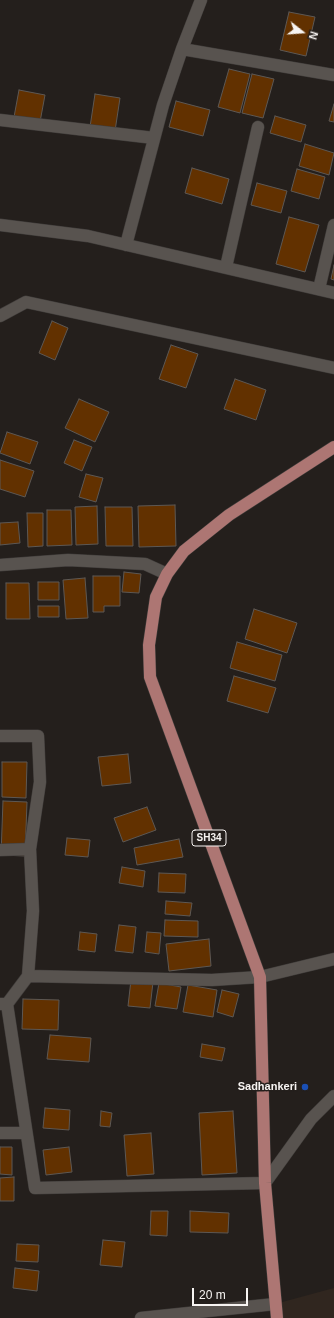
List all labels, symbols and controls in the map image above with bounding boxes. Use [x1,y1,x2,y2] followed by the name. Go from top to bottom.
[282,12,322,52] north arrow
[307,30,320,41] text: N
[192,830,226,846] road number: SH34
[238,1080,297,1094] place label: Sadhankeri
[300,1082,310,1092] marker: Sadhankeri
[194,1280,250,1306] scale bar
[199,1288,226,1302] text: 20 m

